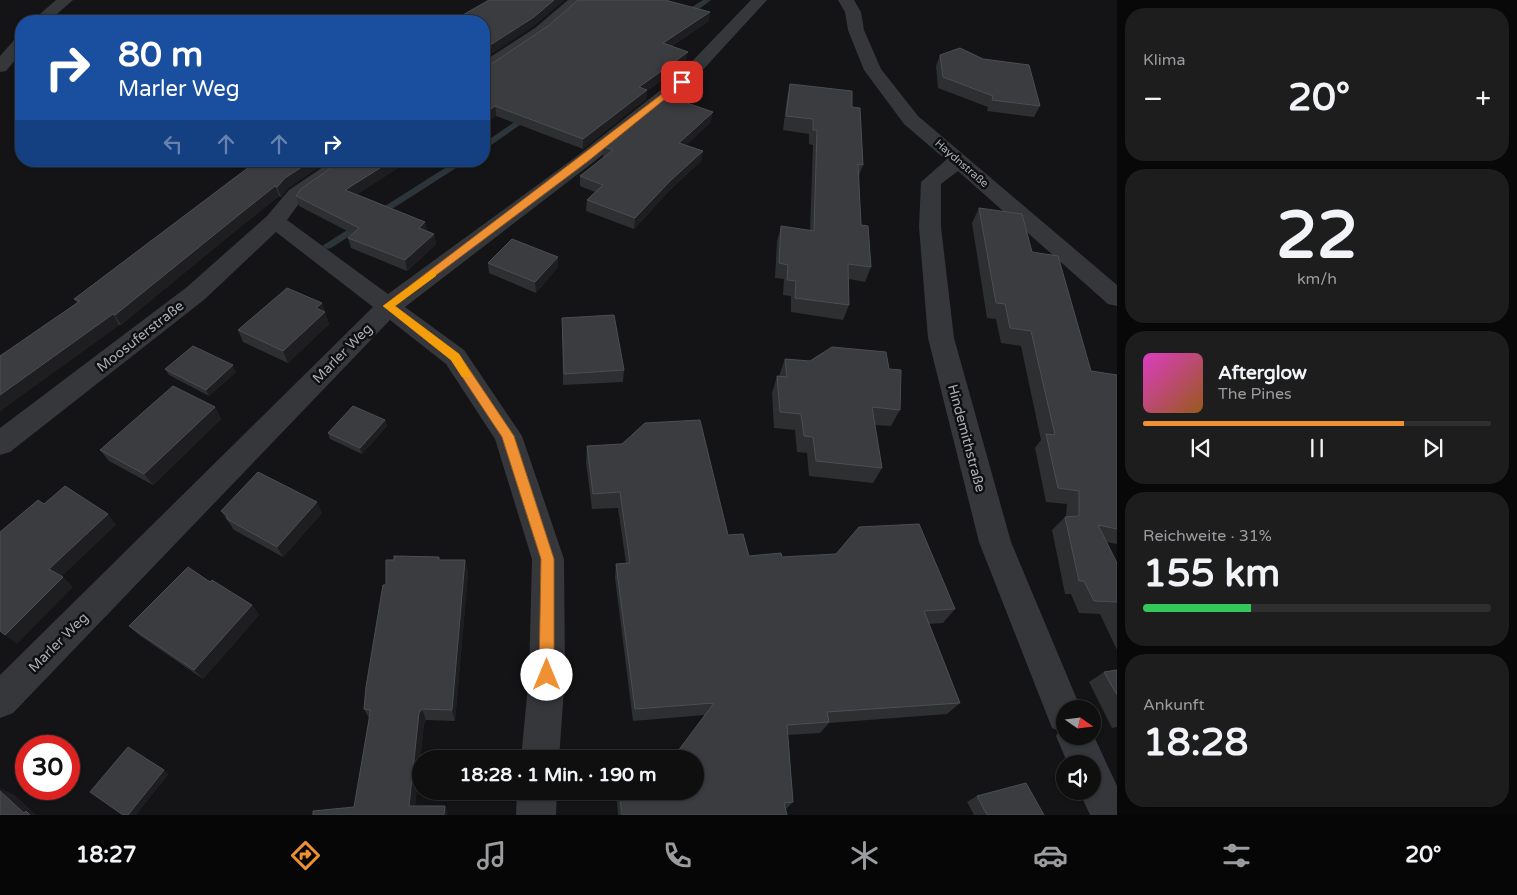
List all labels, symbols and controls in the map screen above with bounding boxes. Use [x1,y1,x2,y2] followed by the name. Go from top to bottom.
[118,34,203,76] text: 80 m
[35,35,100,100] icon: right
[1143,50,1185,70] text: Klima
[661,61,703,103] pin
[668,68,696,96] icon: arrive
[1288,75,1350,121] text: 20°
[118,76,240,102] text: Marler Weg
[1143,82,1163,116] text: −
[1475,82,1491,116] text: +
[159,130,187,158] icon: left
[212,130,240,158] icon: ahead
[265,130,293,158] icon: ahead
[318,130,346,158] icon: right
[932,137,991,190] street label: Haydnstraße
[1276,197,1358,276] text: 22
[1297,269,1337,289] text: km/h
[94,297,187,376] street label: Moosuferstraße
[309,320,376,387] street label: Marler Weg
[1218,362,1307,384] text: Afterglow
[944,382,989,494] street label: Hindemithstraße
[1218,384,1292,404] text: The Pines
[1187,434,1215,462] icon: previous
[1303,434,1331,462] icon: pause
[1419,434,1447,462] icon: next
[1143,526,1272,546] text: Reichweite · 31%
[1143,551,1280,597] text: 155 km
[25,609,92,676] street label: Marler Weg
[520,648,572,700] position arrow
[1143,695,1205,715] text: Ankunft
[1056,700,1101,745] north arrow
[1056,700,1101,800] map controls
[1143,720,1248,766] text: 18:28
[15,735,80,800] speed limit sign: 30
[1056,755,1101,800] button: sound
[460,764,656,786] text: 18:28 · 1 Min. · 190 m
[288,838,323,873] icon: directions
[474,838,509,873] icon: music
[660,838,695,873] icon: phone
[847,838,882,873] icon: climate
[1033,838,1068,873] icon: car
[1219,838,1254,873] icon: filters
[76,842,137,868] text: 18:27
[1405,842,1441,868] text: 20°

